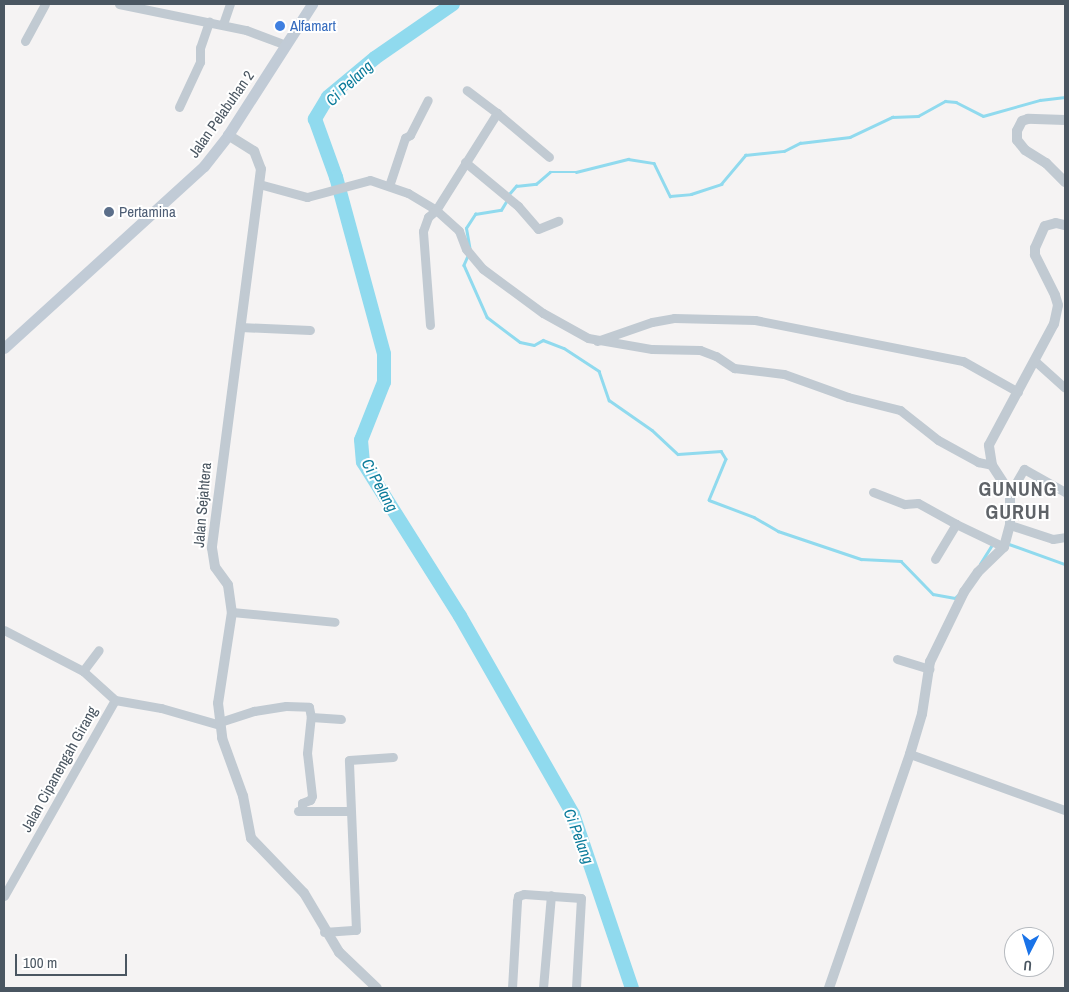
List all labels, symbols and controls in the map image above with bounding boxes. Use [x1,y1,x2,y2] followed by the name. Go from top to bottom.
[290,17,336,35] place label: Alfamart
[274,20,286,32] marker: Alfamart
[321,56,377,110] water label: Ci Pelang
[184,67,258,161] street label: Jalan Pelabuhan 2
[119,203,176,221] place label: Pertamina
[103,206,115,218] marker: Pertamina
[358,455,402,515] water label: Ci Pelang
[189,462,215,548] street label: Jalan Sejahtera
[978,477,1058,524] district label: GUNUNG GURUH
[17,703,101,835] street label: Jalan Cipanengah Girang
[560,806,598,866] water label: Ci Pelang
[1004,927,1054,977] north arrow
[18,944,130,976] scale bar
[23,952,57,973] text: 100 m
[1023,957,1033,975] text: U

